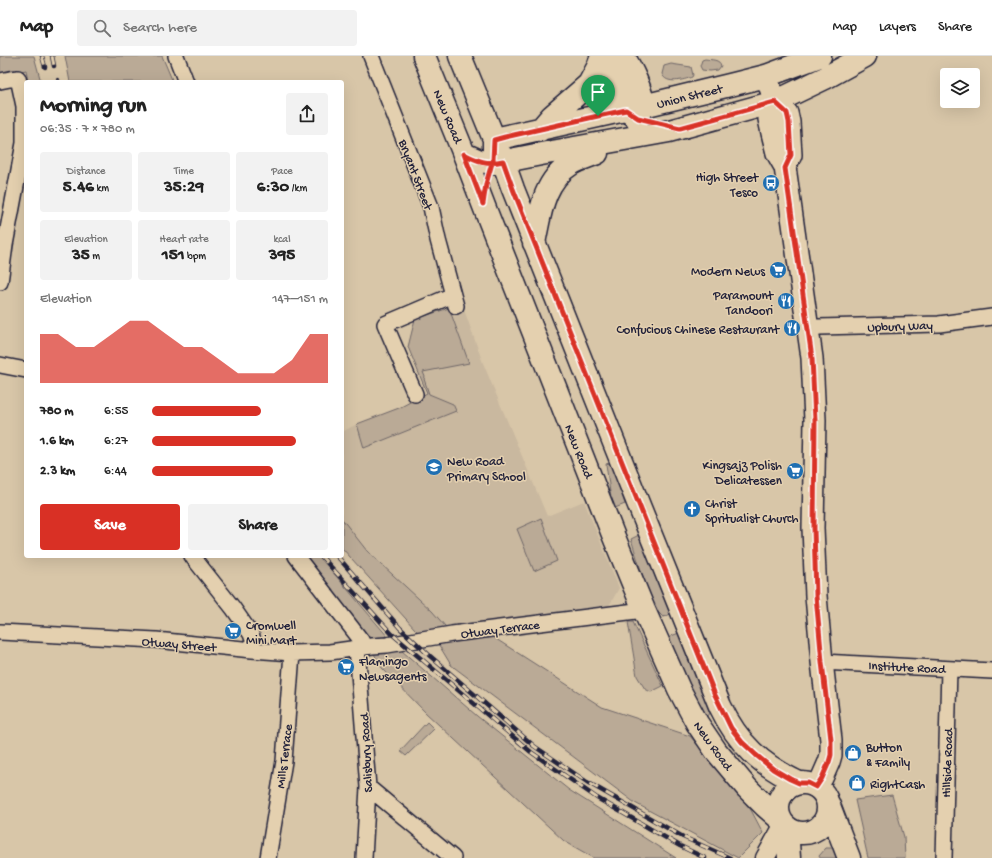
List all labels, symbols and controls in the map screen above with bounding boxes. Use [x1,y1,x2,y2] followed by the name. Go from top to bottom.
[77,10,357,46] search box
[20,16,53,39] text: Map
[91,17,113,39] icon: search
[123,19,197,37] text: Search here
[833,19,857,36] text: Map
[879,19,916,36] text: Layers
[938,19,972,36] text: Share
[940,68,980,108] map controls
[940,68,980,108] button: layers
[581,75,615,116] pin
[587,81,609,103] icon: arrive
[655,82,726,113] street label: Union Street
[429,88,465,147] street label: New Road
[286,93,328,135] button: share
[40,94,146,120] text: Morning run
[40,122,135,137] text: 06:35 · 7 × 780 m
[394,137,436,214] street label: Bryant Street
[67,166,105,178] text: Distance
[174,166,194,178] text: Time
[271,166,293,178] text: Pace
[696,171,760,201] place label: High Street Tesco
[761,173,781,193] bus stop icon: High Street Tesco
[63,178,94,198] text: 5.46
[164,178,204,198] text: 35:29
[257,178,289,198] text: 6:30
[94,183,109,195] text: km
[289,183,307,195] text: /km
[64,234,108,246] text: Elevation
[159,234,209,246] text: Heart rate
[273,234,291,246] text: kcal
[72,246,90,266] text: 35
[162,246,185,266] text: 151
[269,246,295,266] text: 395
[90,251,100,263] text: m
[185,251,206,263] text: bpm
[768,260,788,280] supermarket icon: Modern News
[691,265,766,280] place label: Modern News
[712,289,775,319] place label: Paramount Tandoori
[776,291,796,311] restaurant icon: Paramount Tandoori
[40,292,92,307] text: Elevation
[272,292,328,307] text: 147–151 m
[782,318,802,338] restaurant icon: Confucious Chinese Restaurant
[867,319,934,336] street label: Upbury Way
[616,323,781,338] place label: Confucious Chinese Restaurant
[40,404,74,419] text: 780 m
[104,404,128,419] text: 6:55
[560,423,596,482] street label: New Road
[40,434,74,449] text: 1.6 km
[104,434,128,449] text: 6:27
[446,455,526,485] place label: New Road Primary School
[424,457,444,477] school or university icon: New Road Primary School
[702,459,783,489] place label: Kingsajz Polish Delicatessen
[785,461,805,481] supermarket icon: Kingsajz Polish Delicatessen
[40,464,75,479] text: 2.3 km
[104,464,127,479] text: 6:44
[705,497,798,527] place label: Christ Spritualist Church
[682,499,702,519] church icon: Christ Spritualist Church
[40,504,180,550] button: Save
[188,504,328,550] button: Share
[460,618,541,643] street label: Otway Terrace
[246,619,298,649] place label: Cromwell Mini Mart
[223,621,243,641] supermarket icon: Cromwell Mini Mart
[141,635,218,656] street label: Otway Street
[358,655,428,685] place label: Flamingo Newsagents
[336,657,356,677] supermarket icon: Flamingo Newsagents
[868,659,947,678] street label: Institute Road
[358,712,377,793] street label: Salisbury Road
[689,719,736,775] street label: New Road
[274,723,297,789] street label: Mills Terrace
[940,727,957,798] street label: Hillside Road
[865,741,911,771] place label: Button & Family
[843,743,863,763] shop icon: Button & Family
[847,773,867,793] shop icon: RightCash
[870,778,925,793] place label: RightCash

